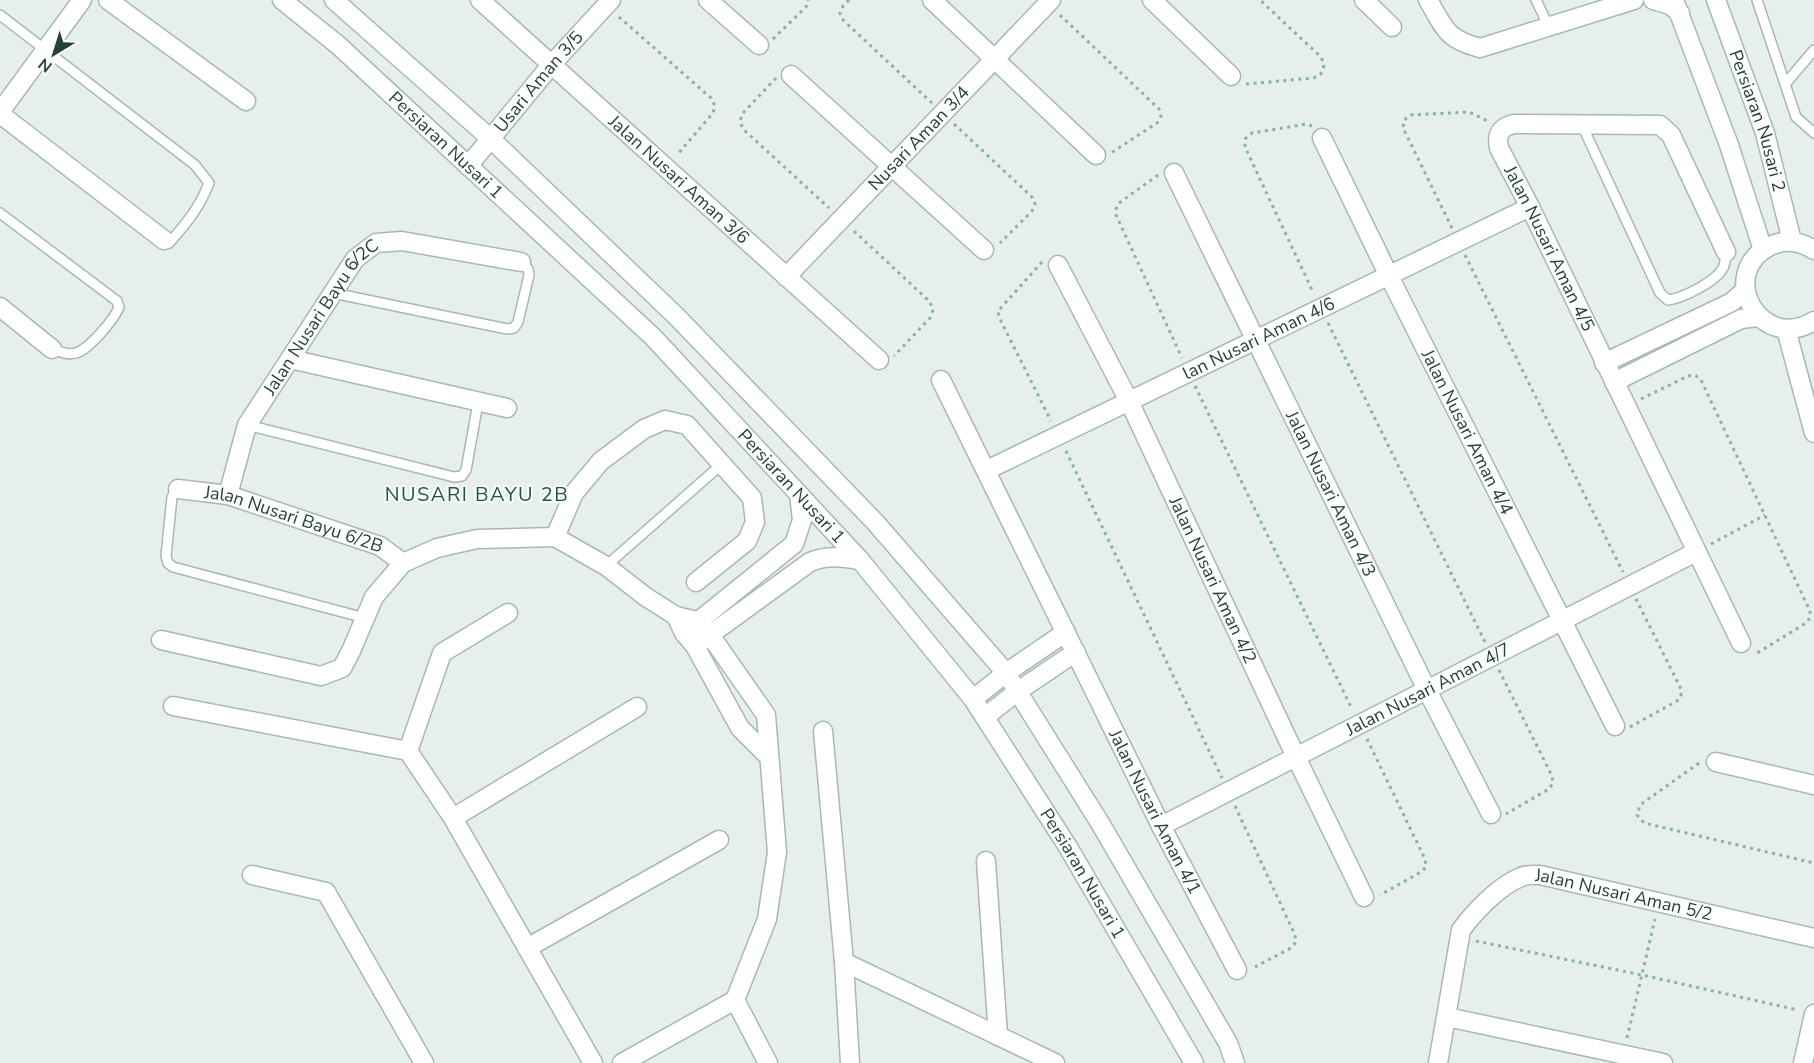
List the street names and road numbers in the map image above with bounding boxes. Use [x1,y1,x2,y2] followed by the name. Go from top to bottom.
[489,26,589,137] street label: Usari Aman 3/5
[1723,47,1791,194] street label: Persiaran Nusari 2
[863,80,975,196] street label: Nusari Aman 3/4
[384,86,508,204] street label: Persiaran Nusari 1
[603,109,755,249] street label: Jalan Nusari Aman 3/6
[1498,161,1600,335] street label: Jalan Nusari Aman 4/5
[257,233,384,400] street label: Jalan Nusari Bayu 6/2C
[1179,291,1339,385] street label: lan Nusari Aman 4/6
[1415,345,1519,519] street label: Jalan Nusari Aman 4/4
[1280,406,1382,581] street label: Jalan Nusari Aman 4/3
[732,424,851,549] street label: Persiaran Nusari 1
[202,480,386,558] street label: Jalan Nusari Bayu 6/2B
[1163,492,1262,667] street label: Jalan Nusari Aman 4/2
[1341,637,1514,742] street label: Jalan Nusari Aman 4/7
[1103,725,1207,898] street label: Jalan Nusari Aman 4/1
[1034,804,1131,943] street label: Persiaran Nusari 1
[1534,863,1715,926] street label: Jalan Nusari Aman 5/2

